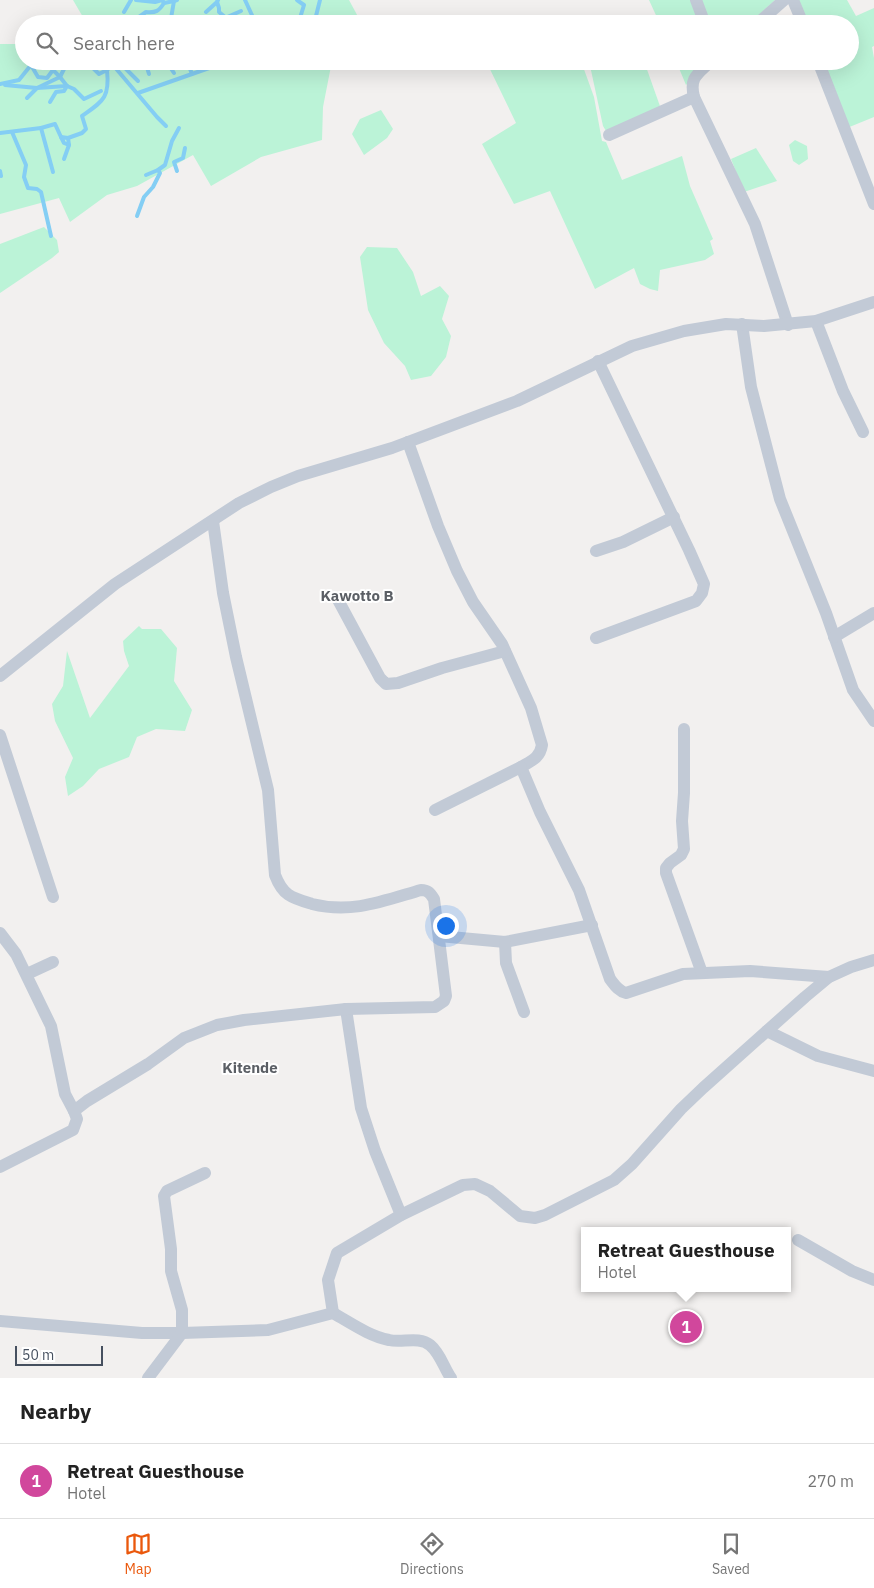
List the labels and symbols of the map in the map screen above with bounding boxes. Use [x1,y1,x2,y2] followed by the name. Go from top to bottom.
[321,586,393,605] district label: Kawotto B
[433,913,459,939] your location
[222,1058,278,1077] district label: Kitende
[670,1308,702,1346] pin: 1
[15,1343,102,1366] scale bar

